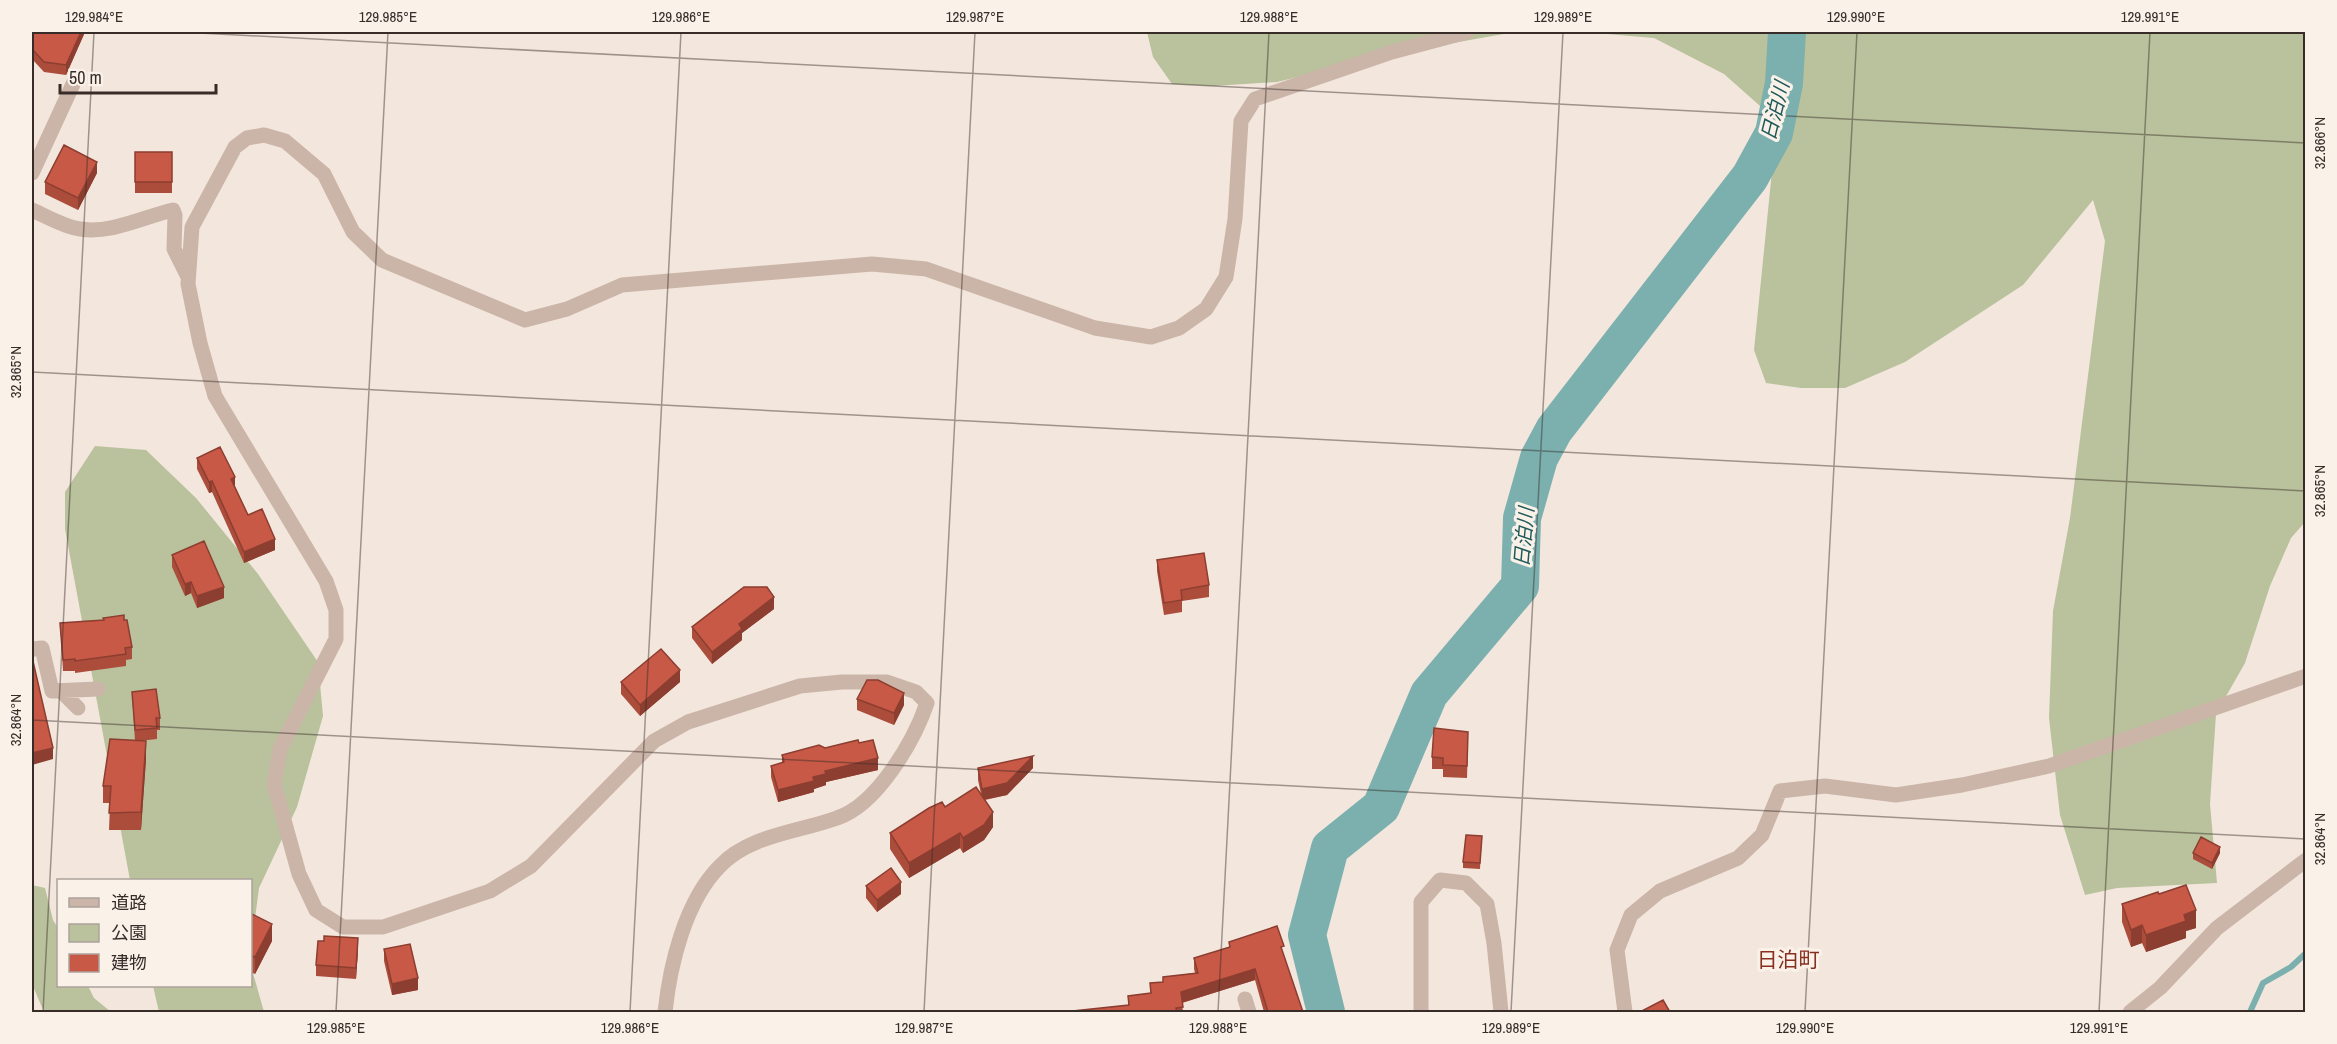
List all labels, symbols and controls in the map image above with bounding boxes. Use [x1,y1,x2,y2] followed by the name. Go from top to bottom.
[65,6,123,27] text: 129.984°E
[359,6,417,27] text: 129.985°E
[652,6,710,27] text: 129.986°E
[946,6,1004,27] text: 129.987°E
[1240,6,1298,27] text: 129.988°E
[1534,6,1592,27] text: 129.989°E
[1827,6,1885,27] text: 129.990°E
[2121,6,2179,27] text: 129.991°E
[60,57,216,95] scale bar
[69,65,102,90] text: 50 m
[1754,77,1795,143] water label: 日泊川
[2309,117,2330,169] text: 32.866°N
[5,346,26,398] text: 32.865°N
[2309,465,2330,517] text: 32.865°N
[1507,504,1540,568] water label: 日泊川
[5,694,26,746] text: 32.864°N
[2309,813,2330,865] text: 32.864°N
[57,879,252,987] legend
[111,890,147,915] text: 道路
[111,920,147,945] text: 公園
[1757,945,1820,974] district label: 日泊町
[111,950,147,975] text: 建物
[307,1017,365,1038] text: 129.985°E
[601,1017,659,1038] text: 129.986°E
[895,1017,953,1038] text: 129.987°E
[1189,1017,1247,1038] text: 129.988°E
[1482,1017,1540,1038] text: 129.989°E
[1776,1017,1834,1038] text: 129.990°E
[2070,1017,2128,1038] text: 129.991°E

